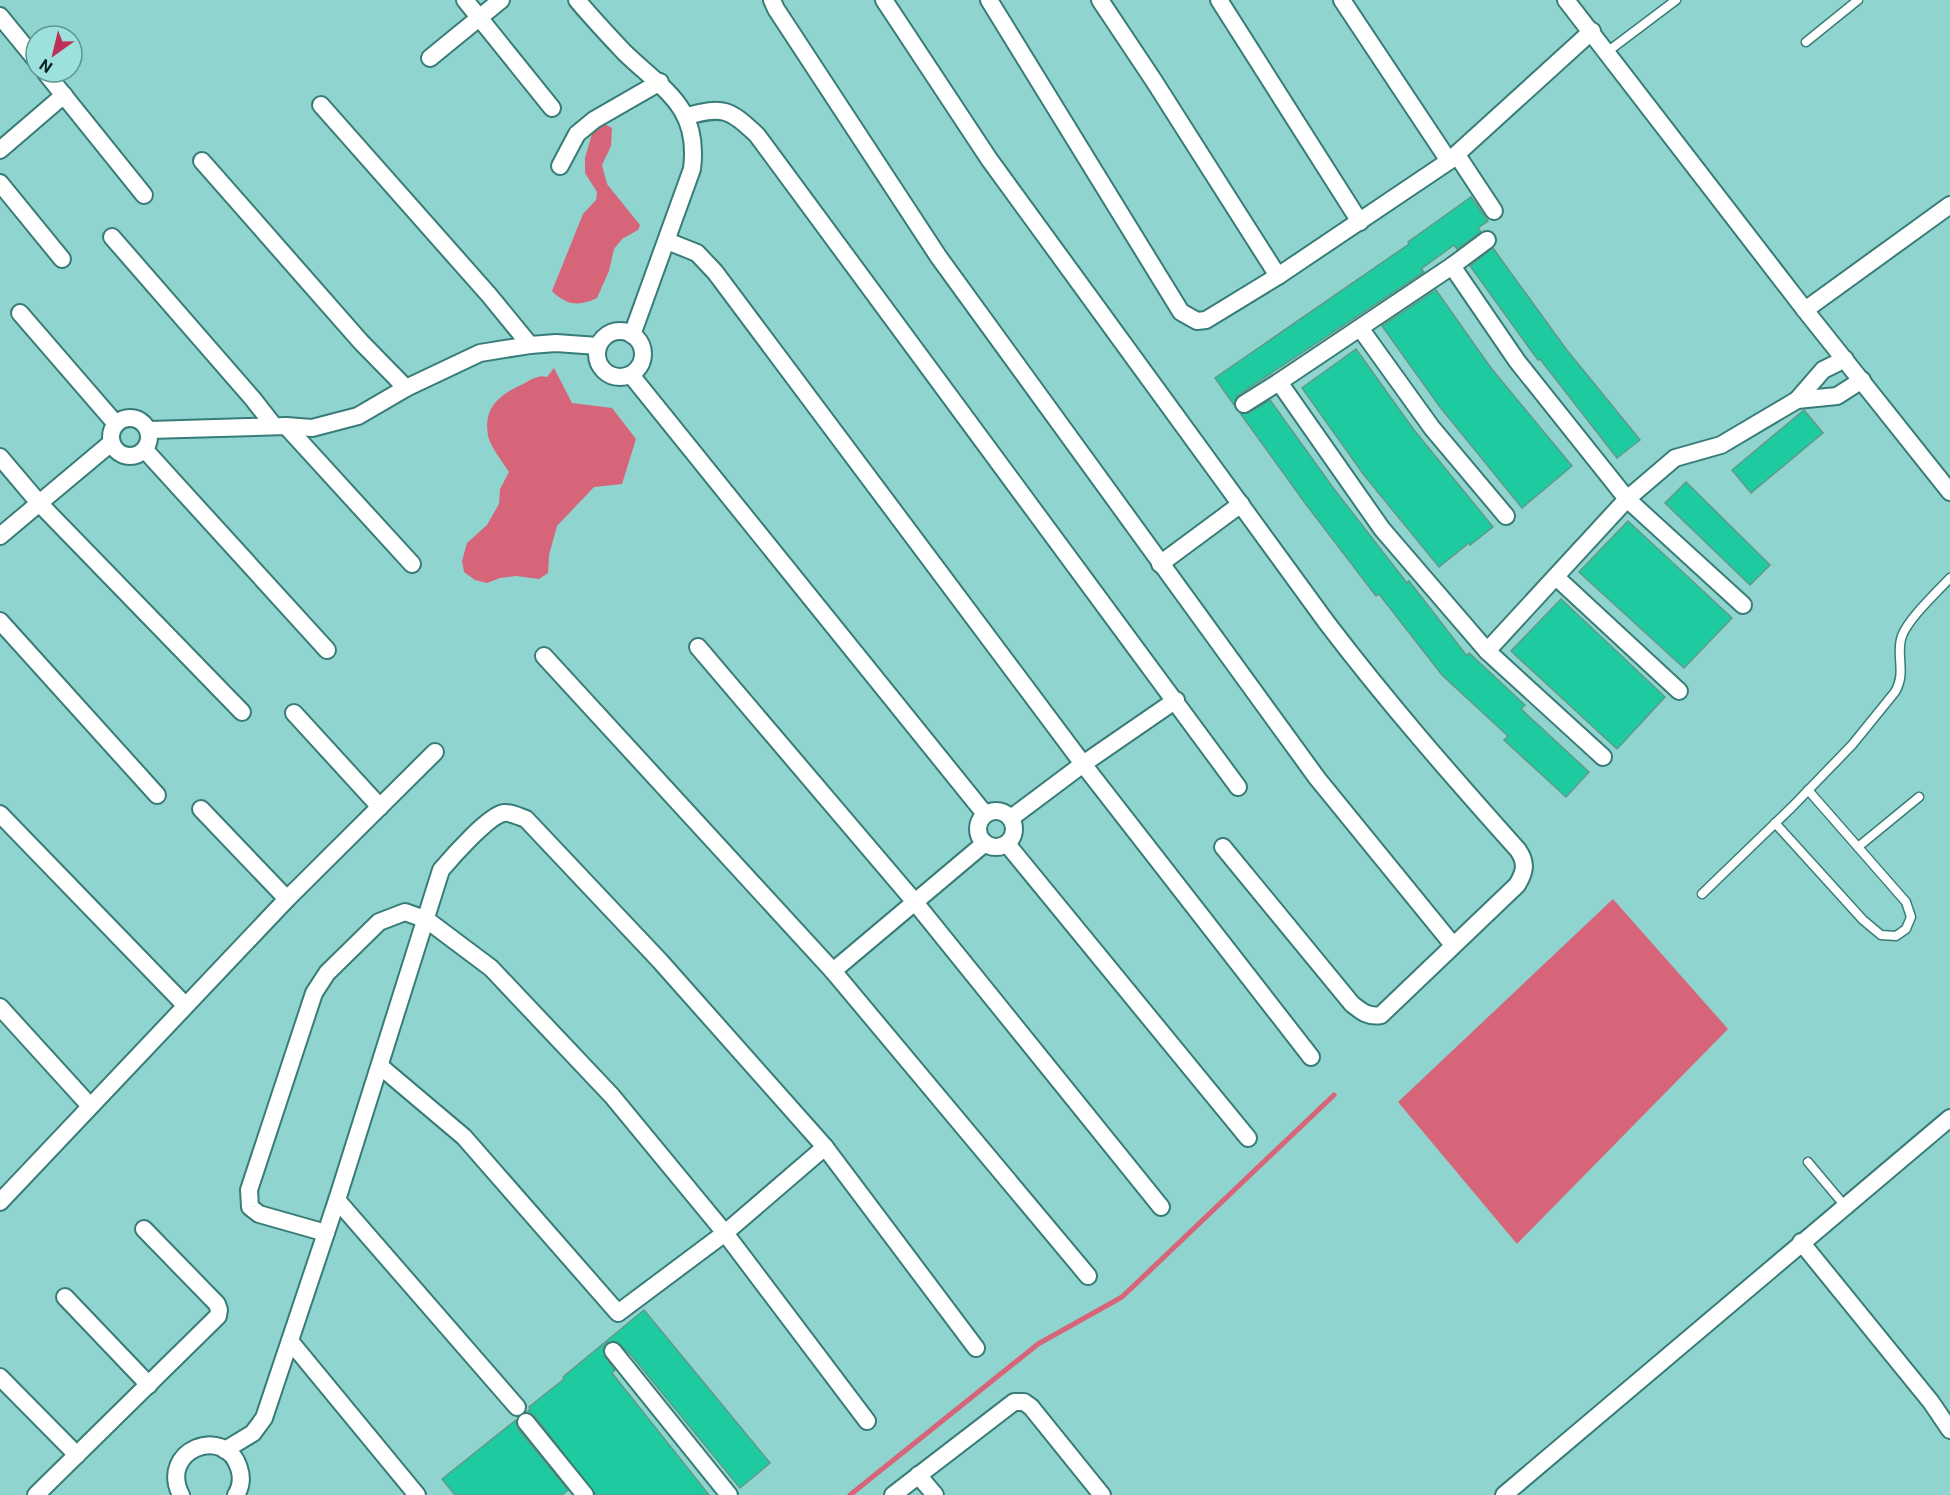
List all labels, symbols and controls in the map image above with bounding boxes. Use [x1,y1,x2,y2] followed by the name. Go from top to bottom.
[24,24,84,84] north arrow
[36,55,56,77] text: N

